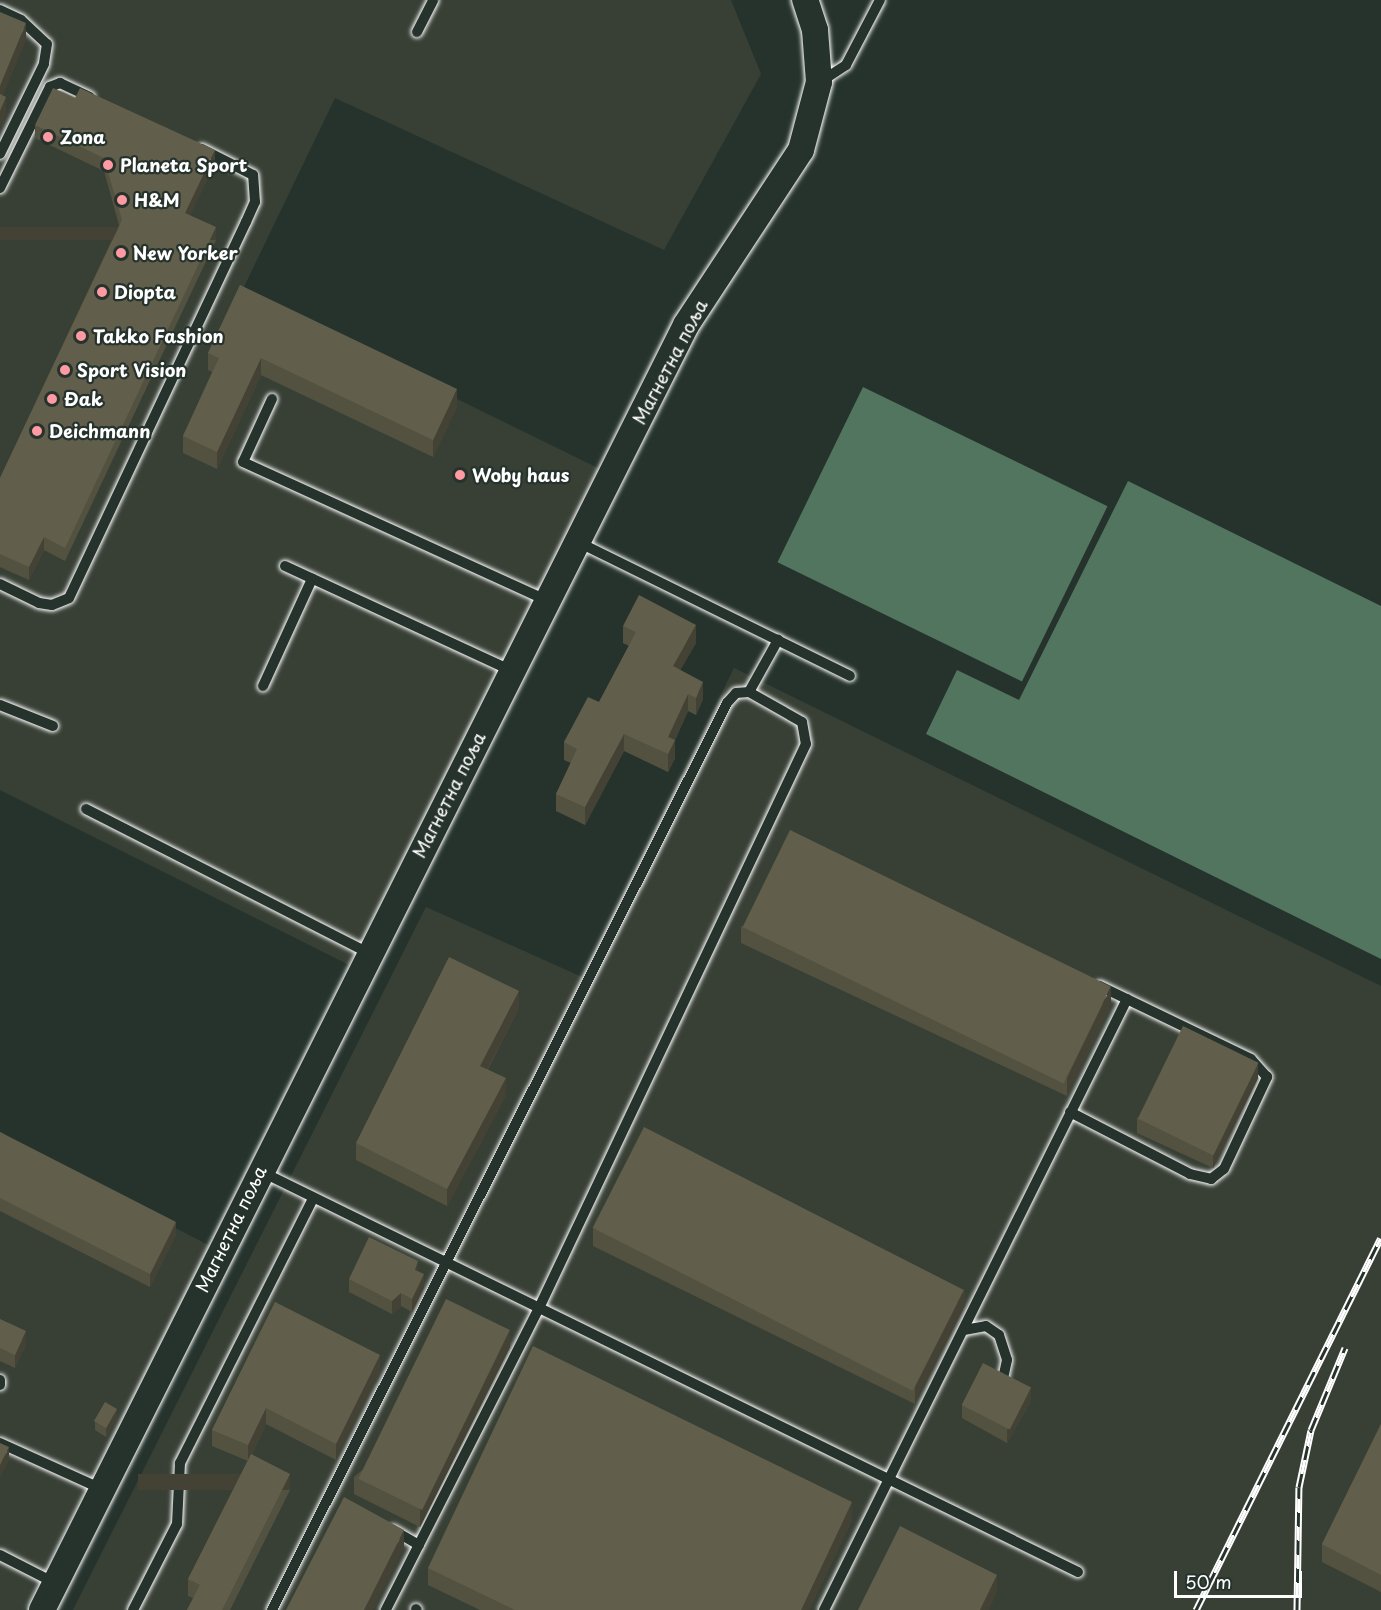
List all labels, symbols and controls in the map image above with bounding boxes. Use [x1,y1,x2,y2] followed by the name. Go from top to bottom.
[60,126,105,148] place label: Zona
[41,130,55,144] marker: Zona
[120,154,248,176] place label: Planeta Sport
[101,158,115,172] marker: Planeta Sport
[134,189,180,211] place label: H&M
[115,193,129,207] marker: H&M
[133,242,238,264] place label: New Yorker
[114,246,128,260] marker: New Yorker
[114,281,176,303] place label: Diopta
[95,285,109,299] marker: Diopta
[628,296,712,428] street label: Магнетна поља
[93,325,225,347] place label: Takko Fashion
[74,329,88,343] marker: Takko Fashion
[77,359,187,381] place label: Sport Vision
[58,363,72,377] marker: Sport Vision
[64,388,103,410] place label: Đak
[45,392,59,406] marker: Đak
[49,420,150,442] place label: Deichmann
[30,424,44,438] marker: Deichmann
[472,464,570,486] place label: Woby haus
[453,468,467,482] marker: Woby haus
[408,728,490,862] street label: Магнетна поља
[191,1162,271,1296] street label: Магнетна поља
[1177,1559,1304,1597] scale bar
[1185,1568,1232,1595] text: 50 m

